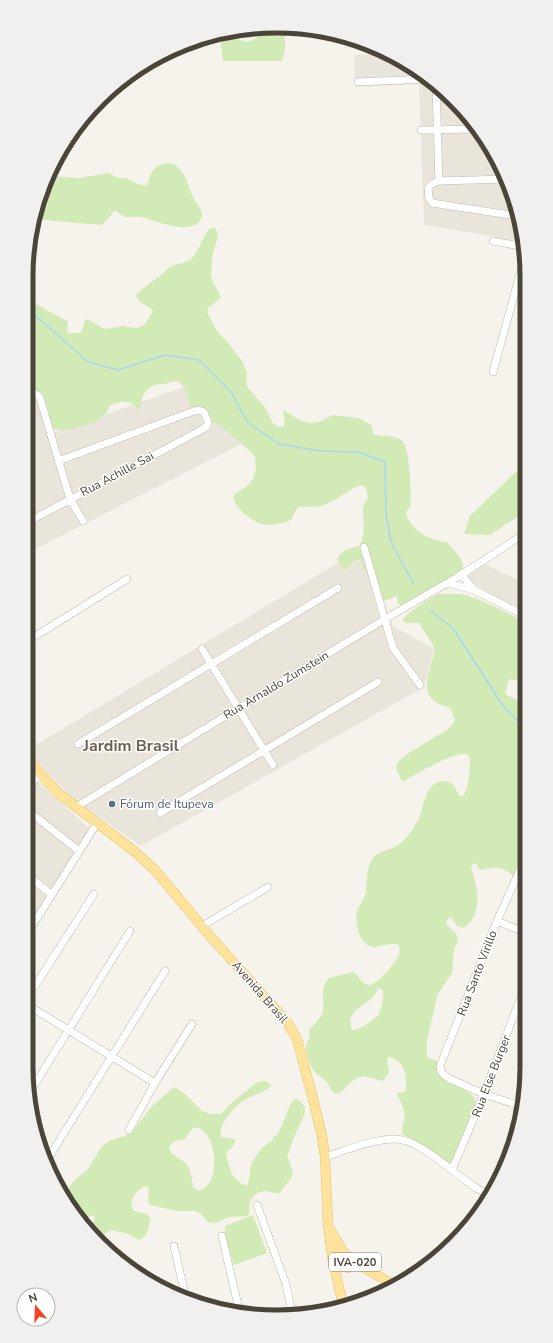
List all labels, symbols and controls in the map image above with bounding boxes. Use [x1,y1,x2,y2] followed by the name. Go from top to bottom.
[77,448,157,500] street label: Rua Achille Sai
[220,647,332,723] street label: Rua Arnaldo Zumstein
[82,735,179,757] district label: Jardim Brasil
[120,796,214,812] place label: Fórum de Itupeva
[107,799,117,809] marker: Fórum de Itupeva
[453,928,501,1018] street label: Rua Santo Virillo
[228,957,292,1027] street label: Avenida Brasil
[468,1032,514,1119] street label: Rua Else Burger
[329,1253,381,1271] road number: IVA-020
[16,1287,56,1327] north arrow
[27,1290,39,1306] text: N

